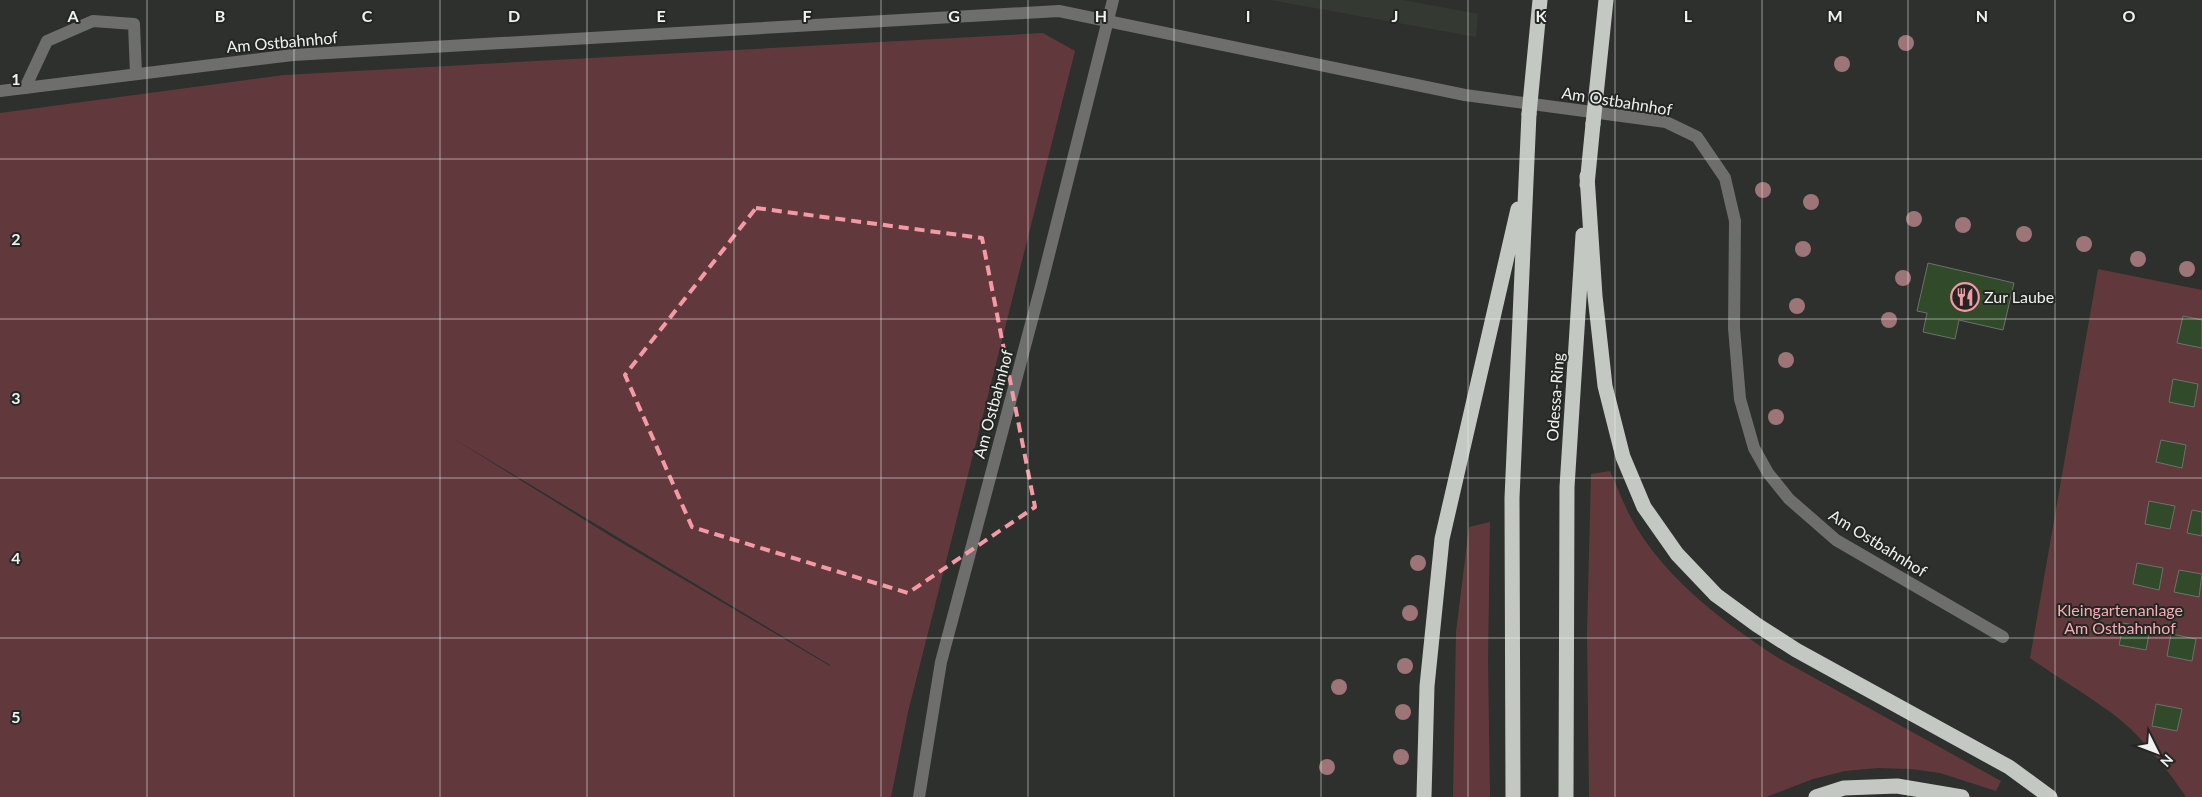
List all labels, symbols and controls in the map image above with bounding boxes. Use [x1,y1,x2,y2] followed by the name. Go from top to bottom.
[66,6,79,25] text: A
[215,6,225,25] text: B
[362,6,373,25] text: C
[508,6,520,25] text: D
[656,6,666,25] text: E
[802,6,812,25] text: F
[948,6,960,25] text: G
[1095,6,1107,25] text: H
[1246,6,1250,25] text: I
[1392,6,1398,25] text: J
[1536,6,1548,25] text: K
[1684,6,1693,25] text: L
[1827,6,1843,25] text: M
[1976,6,1988,25] text: N
[2123,6,2136,25] text: O
[226,27,339,56] street label: Am Ostbahnhof
[11,69,21,88] text: 1
[1560,82,1674,119] street label: Am Ostbahnhof
[11,229,21,248] text: 2
[1950,282,1980,312] restaurant icon: Zur Laube
[1984,287,2054,306] place label: Zur Laube
[969,347,1016,460] street label: Am Ostbahnhof
[1542,352,1567,442] street label: Odessa-Ring
[11,388,21,407] text: 3
[1826,505,1931,580] street label: Am Ostbahnhof
[11,548,21,567] text: 4
[2057,600,2183,637] park label: Kleingartenanlage Am Ostbahnhof
[11,707,21,726] text: 5
[2132,727,2182,777] north arrow
[2157,751,2177,771] text: N

